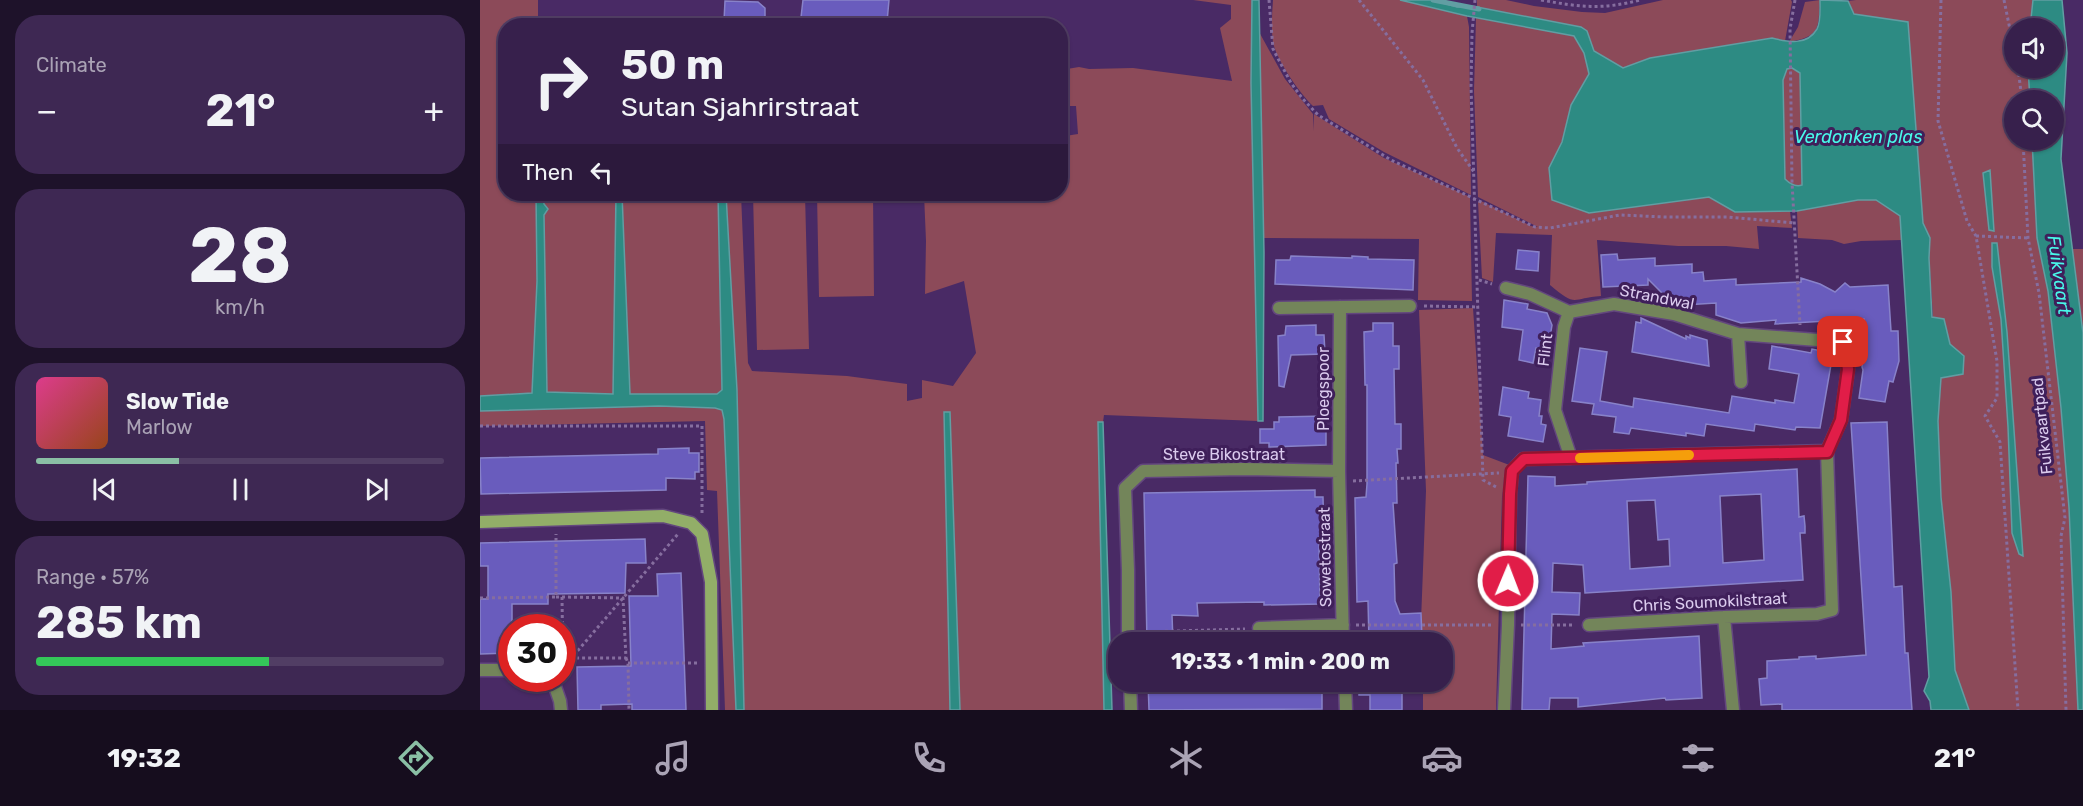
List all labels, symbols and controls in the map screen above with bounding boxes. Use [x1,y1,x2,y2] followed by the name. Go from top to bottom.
[2004,18,2064,150] map controls
[2004,18,2064,78] button: sound
[621,40,724,90] text: 50 m
[522,42,600,120] icon: right
[36,53,107,77] text: Climate
[205,84,276,137] text: 21°
[2004,90,2064,150] button: search
[36,91,57,130] text: −
[423,91,444,130] text: +
[621,91,859,123] text: Sutan Sjahrirstraat
[1794,126,1922,148] water label: Verdonken plas
[585,156,618,189] icon: left
[522,159,573,186] text: Then
[188,209,292,302] text: 28
[2043,234,2076,317] water label: Fuikvaart
[1618,280,1696,314] street label: Strandwal
[215,295,265,319] text: km/h
[1817,316,1868,367] pin
[1826,325,1859,358] icon: arrive
[1534,332,1556,368] street label: Flint
[1314,347,1333,431] street label: Ploegspoor
[2027,377,2057,475] street label: Fuikvaartpad
[126,388,229,415] text: Slow Tide
[126,415,193,439] text: Marlow
[1163,445,1285,464] street label: Steve Bikostraat
[88,473,121,506] icon: previous
[224,473,257,506] icon: pause
[360,473,393,506] icon: next
[1315,507,1335,607] street label: Sowetostraat
[1476,549,1540,613] position arrow
[36,565,149,589] text: Range · 57%
[1632,588,1788,616] street label: Chris Soumokilstraat
[36,596,202,649] text: 285 km
[498,614,576,692] speed limit sign: 30
[1171,648,1390,675] text: 19:33 · 1 min · 200 m
[395,737,437,779] icon: directions
[652,737,694,779] icon: music
[908,737,950,779] icon: phone
[1165,737,1207,779] icon: climate
[1421,737,1463,779] icon: car
[1677,737,1719,779] icon: filters
[107,742,181,774] text: 19:32
[1934,742,1976,774] text: 21°

